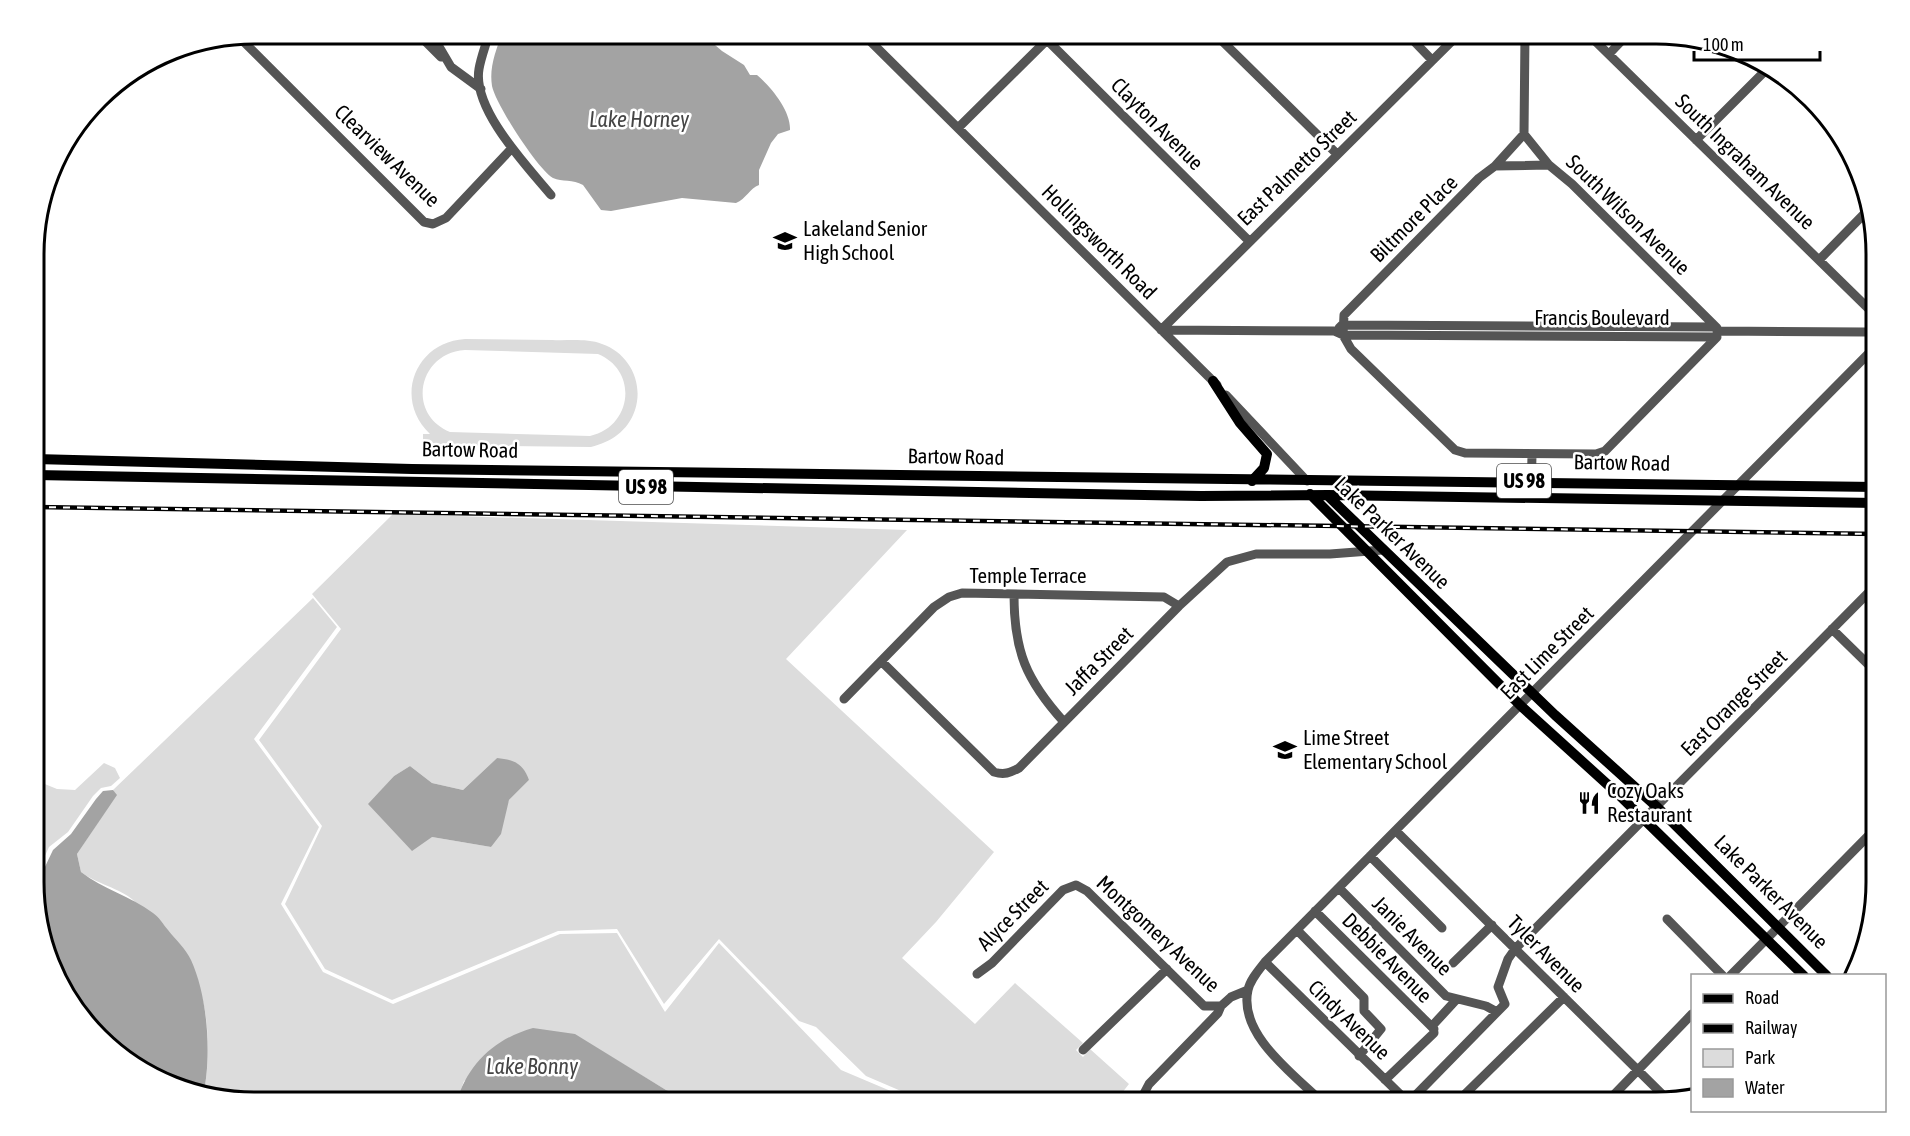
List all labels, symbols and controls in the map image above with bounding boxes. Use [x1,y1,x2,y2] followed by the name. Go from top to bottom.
[1694,24,1820,62] scale bar
[1703,34,1744,55] text: 100 m
[1107,72,1209,174] street label: Clayton Avenue
[1671,89,1820,234] street label: South Ingraham Avenue
[330,99,445,211] street label: Clearview Avenue
[1232,105,1361,230] street label: East Palmetto Street
[589,106,690,132] water label: Lake Horney
[1562,149,1695,279] street label: South Wilson Avenue
[1365,170,1462,267] street label: Biltmore Place
[1037,179,1162,304] street label: Hollingsworth Road
[803,216,928,264] place label: Lakeland Senior High School
[772,228,798,254] school or university icon: Lakeland Senior High School
[1534,305,1670,329] street label: Francis Boulevard
[421,436,519,462] street label: Bartow Road
[907,443,1005,469] street label: Bartow Road
[1573,449,1671,475] street label: Bartow Road
[1497,464,1551,498] road number: US 98
[619,470,673,504] road number: US 98
[1330,471,1455,593] street label: Lake Parker Avenue
[970,563,1086,587] street label: Temple Terrace
[1495,601,1598,704] street label: East Lime Street
[1059,621,1137,699] street label: Jaffa Street
[1675,644,1791,760] street label: East Orange Street
[1303,725,1448,773] place label: Lime Street Elementary School
[1272,737,1298,763] school or university icon: Lime Street Elementary School
[1607,778,1692,826] place label: Cozy Oaks Restaurant
[1576,790,1602,816] restaurant icon: Cozy Oaks Restaurant
[1710,830,1833,953] street label: Lake Parker Avenue
[1092,870,1225,996] street label: Montgomery Avenue
[972,874,1053,955] street label: Alyce Street
[1368,891,1457,980] street label: Janie Avenue
[1338,908,1437,1007] street label: Debbie Avenue
[1503,910,1590,997] street label: Tyler Avenue
[1304,974,1395,1064] street label: Cindy Avenue
[1691,974,1886,1112] legend
[1745,987,1779,1008] text: Road
[1745,1017,1797,1038] text: Railway
[1745,1047,1775,1068] text: Park
[486,1053,579,1079] water label: Lake Bonny
[1745,1077,1785,1098] text: Water

